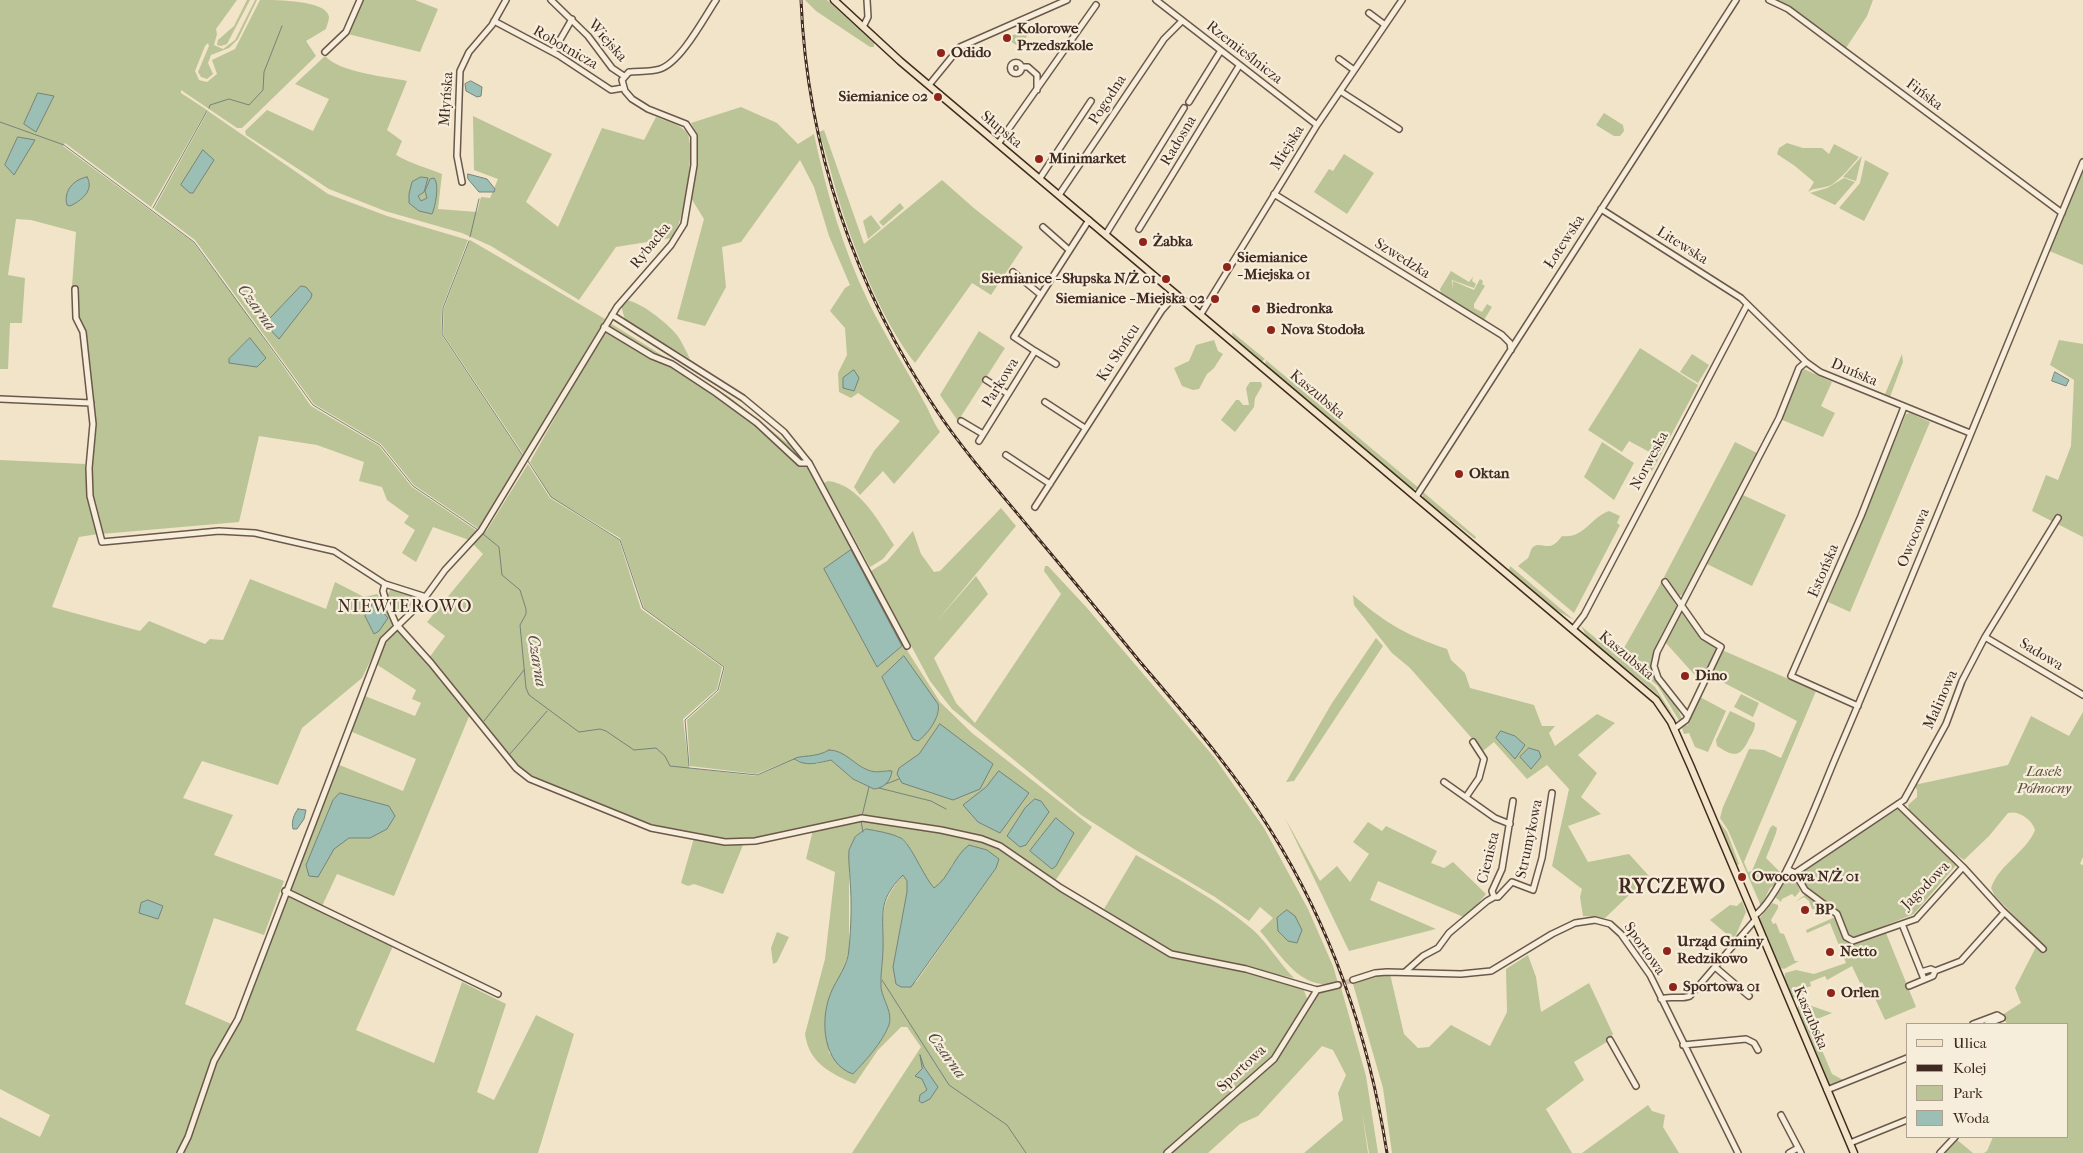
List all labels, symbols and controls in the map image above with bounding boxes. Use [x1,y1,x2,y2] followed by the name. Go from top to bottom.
[584,16,630,66] street label: Wiejska
[1202,18,1286,88] street label: Rzemieślnicza
[1017,20,1093,55] place label: Kolorowe Przedszkole
[529,22,601,74] street label: Robotnicza
[1001,32,1013,44] marker: Kolorowe Przedszkole
[951,44,991,62] place label: Odido
[935,47,947,59] marker: Odido
[436,71,458,127] street label: Młyńska
[1085,72,1131,128] street label: Pogodna
[1902,75,1946,115] street label: Fińska
[838,88,928,106] place label: Siemianice 02
[932,91,944,103] marker: Siemianice 02
[977,107,1025,153] street label: Słupska
[1157,113,1201,169] street label: Radosna
[1267,122,1309,174] street label: Miejska
[1049,150,1126,168] place label: Minimarket
[1033,153,1045,165] marker: Minimarket
[1541,212,1589,272] street label: Łotewska
[627,219,675,273] street label: Rybacka
[1653,223,1711,269] street label: Litewska
[1153,233,1192,251] place label: Żabka
[1371,235,1433,283] street label: Szwedzka
[1137,236,1149,248] marker: Żabka
[1237,249,1310,284] place label: Siemianice - Miejska 01
[1221,261,1233,273] marker: Siemianice - Miejska 01
[982,270,1156,288] place label: Siemianice - Słupska N/Ż 01
[1160,273,1172,285] marker: Siemianice - Słupska N/Ż 01
[233,281,279,335] water label: Czarna
[1056,290,1205,308] place label: Siemianice - Miejska 02
[1209,293,1221,305] marker: Siemianice - Miejska 02
[1266,300,1333,318] place label: Biedronka
[1250,303,1262,315] marker: Biedronka
[1094,321,1144,385] street label: Ku Słońcu
[1281,321,1364,339] place label: Nova Stodoła
[1265,324,1277,336] marker: Nova Stodoła
[979,355,1023,411] street label: Parkowa
[1828,355,1880,391] street label: Duńska
[1286,367,1348,423] street label: Kaszubska
[1627,429,1673,493] street label: Norweska
[1469,465,1510,483] place label: Oktan
[1453,468,1465,480] marker: Oktan
[1894,506,1934,570] street label: Owocowa
[1805,542,1843,600] street label: Estońska
[336,597,474,619] district label: NIEWIEROWO
[1595,628,1657,684] street label: Kaszubska
[522,634,550,688] water label: Czarna
[2016,635,2066,675] street label: Sadowa
[1695,667,1727,685] place label: Dino
[1920,668,1962,732] street label: Malinowa
[1679,670,1691,682] marker: Dino
[2017,763,2071,798] park label: Lasek Północny
[1513,798,1547,880] street label: Strumykowa
[1474,830,1504,886] street label: Cienista
[1898,858,1954,914] street label: Jagodowa
[1752,868,1859,886] place label: Owocowa N/Ż 01
[1736,871,1748,883] marker: Owocowa N/Ż 01
[1617,876,1727,900] district label: RYCZEWO
[1815,901,1834,919] place label: BP
[1799,904,1811,916] marker: BP
[1619,919,1669,979] street label: Sportowa
[1677,933,1764,968] place label: Urząd Gminy Redzikowo
[1840,943,1877,961] place label: Netto
[1661,945,1673,957] marker: Urząd Gminy Redzikowo
[1824,946,1836,958] marker: Netto
[1683,978,1760,996] place label: Sportowa 01
[1667,981,1679,993] marker: Sportowa 01
[1789,984,1831,1052] street label: Kaszubska
[1841,984,1879,1002] place label: Orlen
[1825,987,1837,999] marker: Orlen
[1906,1023,2068,1138] legend
[923,1029,969,1083] water label: Czarna
[1953,1034,1987,1052] text: Ulica
[1214,1042,1270,1096] street label: Sportowa
[1953,1059,1986,1077] text: Kolej
[1953,1084,1983,1102] text: Park
[1953,1109,1989,1127] text: Woda

